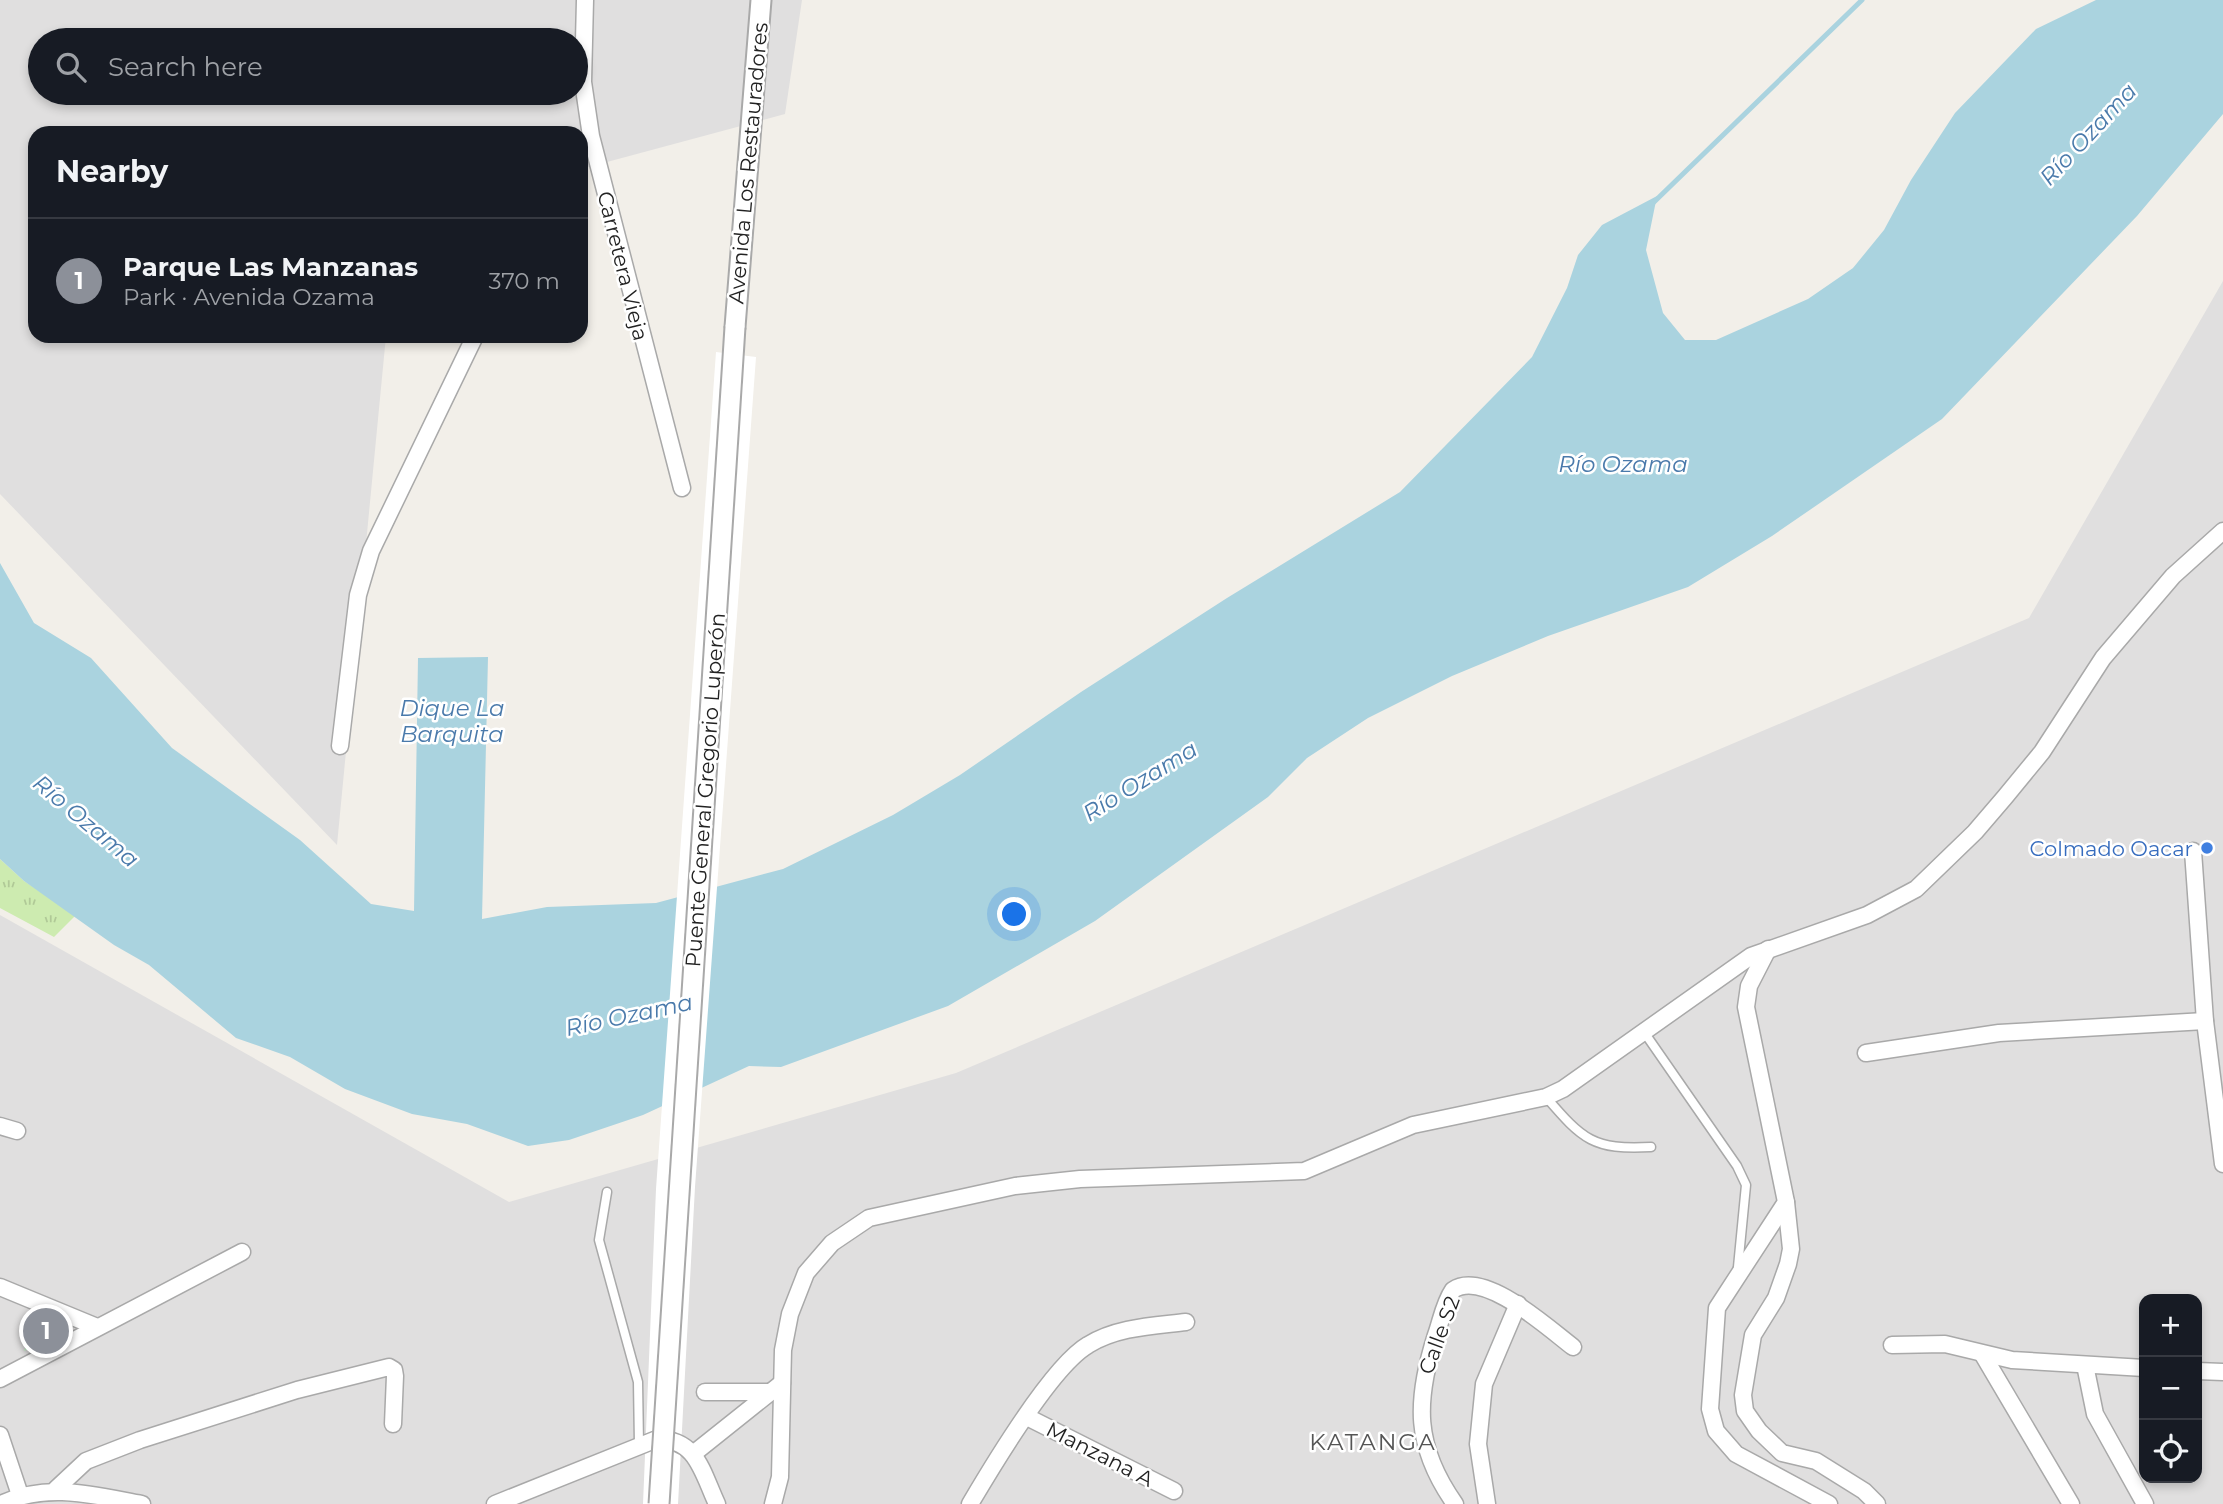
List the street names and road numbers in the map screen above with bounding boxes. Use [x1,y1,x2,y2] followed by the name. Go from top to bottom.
[723,21,773,305] street label: Avenida Los Restauradores
[592,189,654,343] street label: Carretera Vieja
[680,612,730,968] street label: Puente General Gregorio Luperón
[1413,1292,1465,1378] street label: Calle S2
[1042,1416,1159,1492] street label: Manzana A

